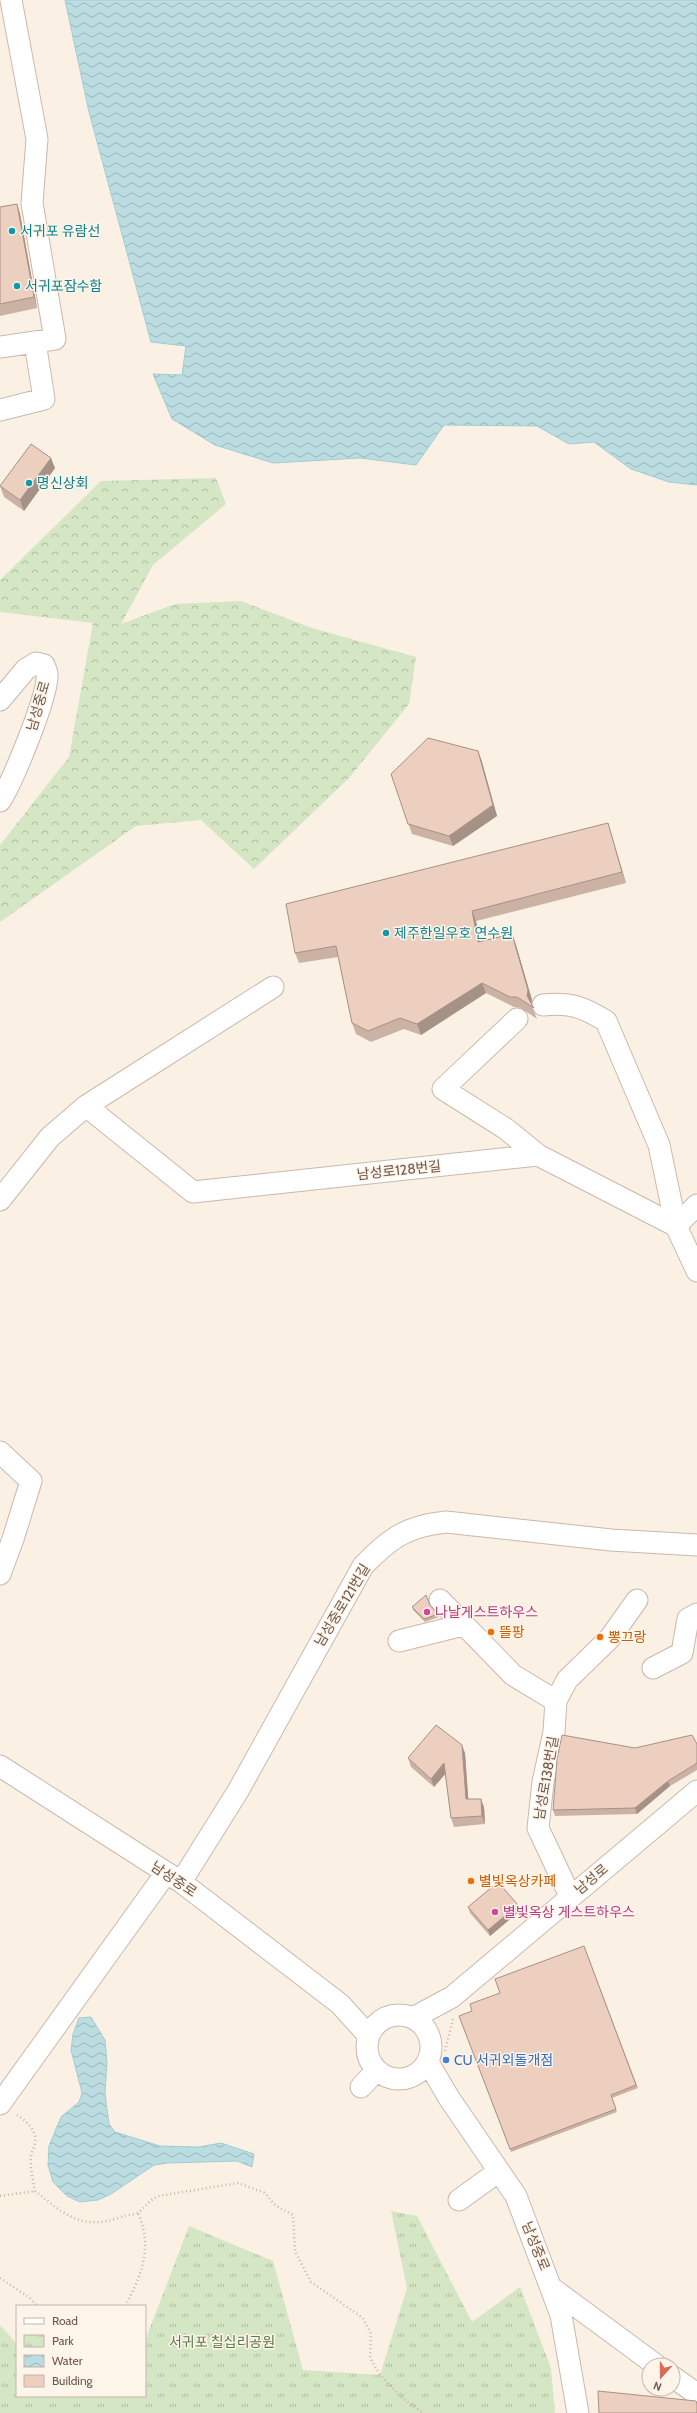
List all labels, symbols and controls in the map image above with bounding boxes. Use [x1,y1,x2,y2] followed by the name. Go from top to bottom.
[20,222,100,240] place label: 서귀포 유람선
[7,226,17,236] marker: 서귀포 유람선
[25,277,102,295] place label: 서귀포잠수함
[12,281,22,291] marker: 서귀포잠수함
[37,474,89,492] place label: 명신상회
[24,478,34,488] marker: 명신상회
[22,679,54,733] street label: 남성중로
[394,924,513,942] place label: 제주한일우호 연수원
[381,928,391,938] marker: 제주한일우호 연수원
[356,1157,442,1183] street label: 남성로128번길
[310,1560,374,1650] street label: 남성중로121번길
[435,1603,538,1621] place label: 나날게스트하우스
[422,1607,432,1617] marker: 나날게스트하우스
[499,1623,525,1641] place label: 뜰팡
[486,1627,496,1637] marker: 뜰팡
[608,1628,647,1646] place label: 뽕끄랑
[595,1632,605,1642] marker: 뽕끄랑
[530,1735,562,1821] street label: 남성로138번길
[148,1857,200,1901] street label: 남성중로
[570,1860,612,1898] street label: 남성로
[479,1872,556,1890] place label: 별빛옥상카페
[466,1876,476,1886] marker: 별빛옥상카페
[503,1903,635,1921] place label: 별빛옥상 게스트하우스
[490,1907,500,1917] marker: 별빛옥상 게스트하우스
[454,2051,553,2069] place label: CU 서귀외돌개점
[441,2055,451,2065] marker: CU 서귀외돌개점
[518,2219,554,2273] street label: 남성중로
[16,2305,146,2397] legend
[52,2313,78,2328] text: Road
[52,2333,74,2348] text: Park
[169,2333,275,2351] park label: 서귀포 칠십리공원
[52,2353,83,2368] text: Water
[641,2357,681,2397] north arrow
[52,2373,94,2388] text: Building
[651,2378,664,2394] text: N

